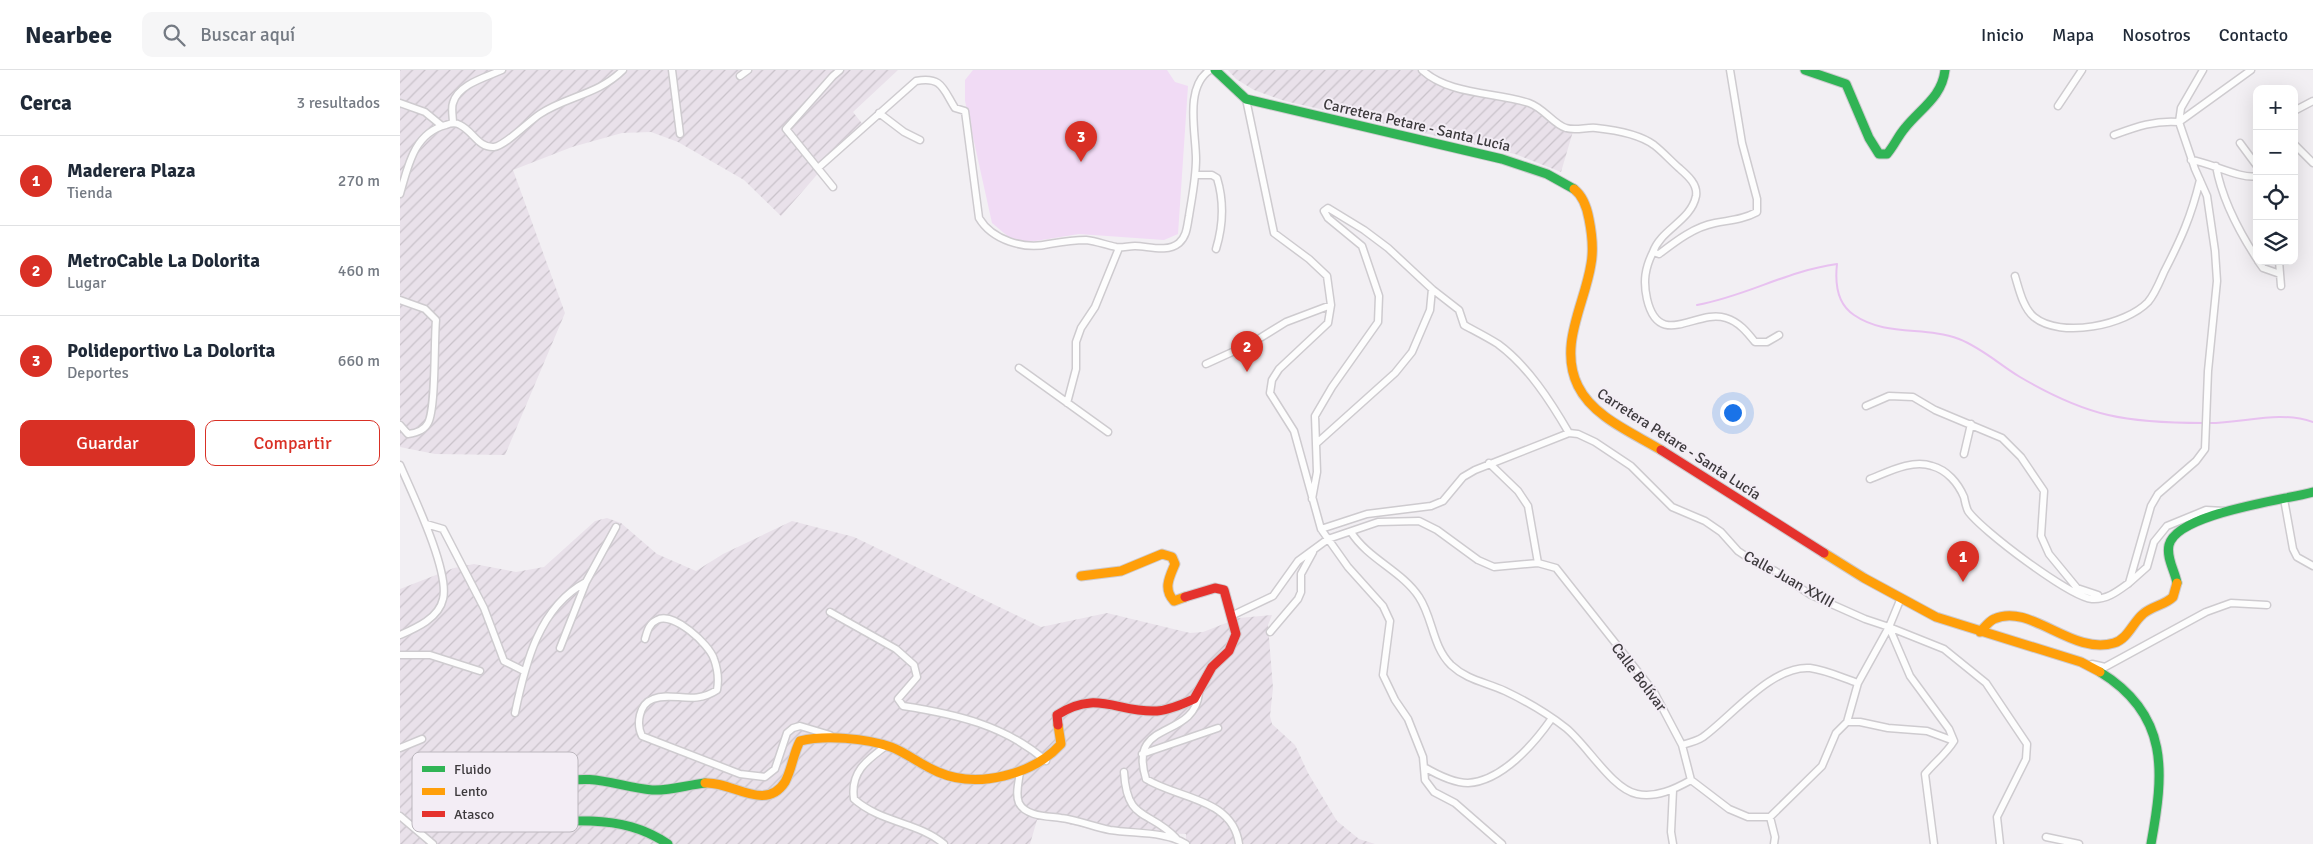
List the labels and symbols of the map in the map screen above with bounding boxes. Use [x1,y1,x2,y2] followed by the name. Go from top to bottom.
[1322,95,1512,155] street label: Carretera Petare - Santa Lucía
[1065,121,1097,162] pin: 3
[1231,331,1263,372] pin: 2
[1594,384,1764,504] street label: Carretera Petare - Santa Lucía
[1720,400,1746,426] your location
[1947,541,1979,582] pin: 1
[1741,547,1837,611] street label: Calle Juan XXIII
[1607,639,1671,715] street label: Calle Bolívar
[412,752,578,832] legend
[454,761,491,778] text: Fluido
[454,783,488,800] text: Lento
[454,806,494,823] text: Atasco

